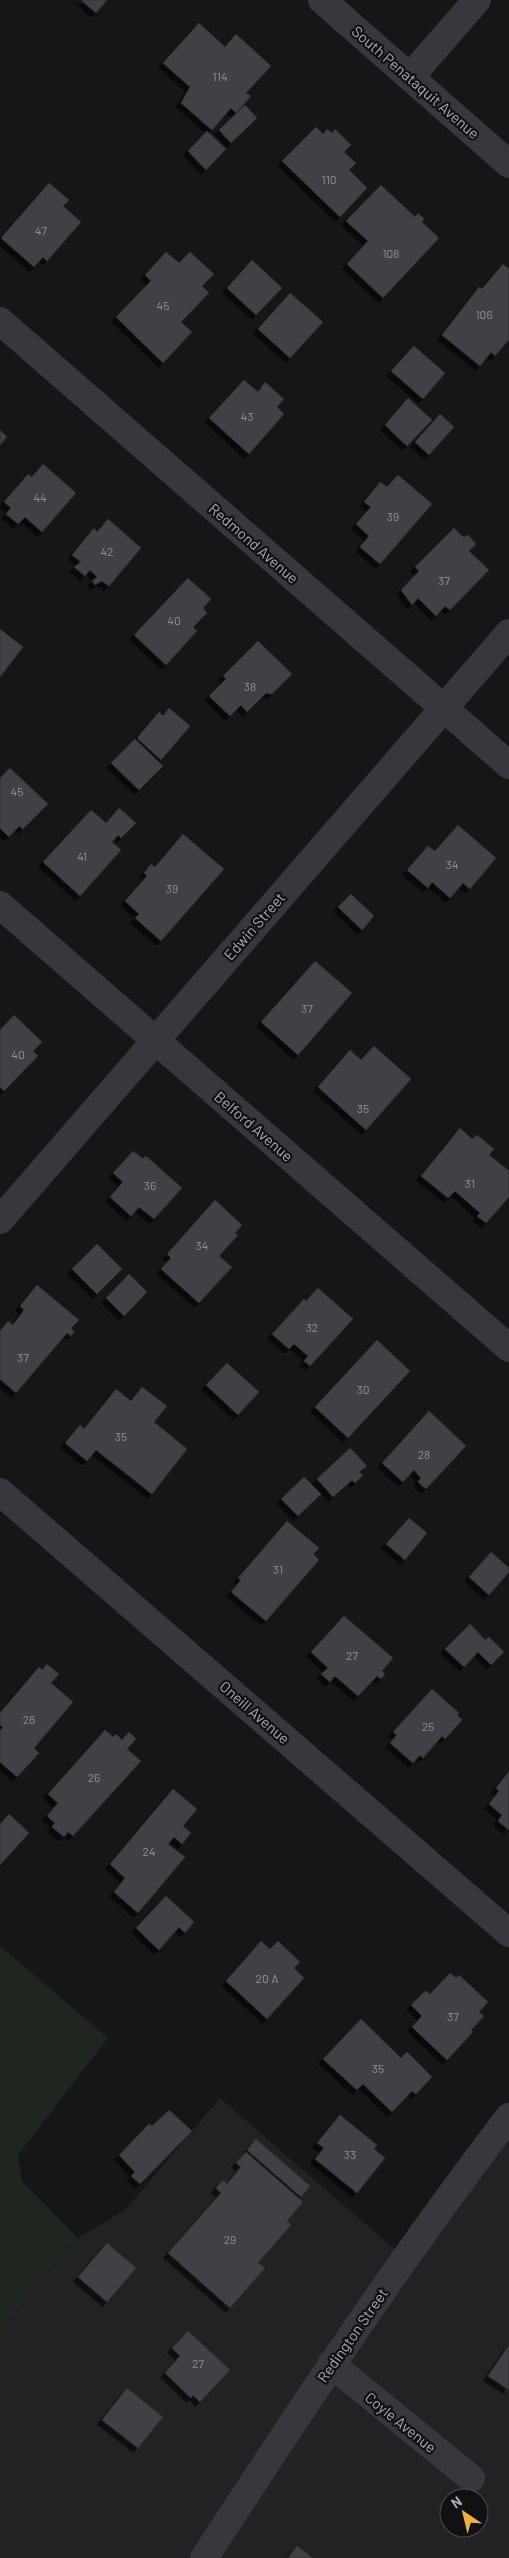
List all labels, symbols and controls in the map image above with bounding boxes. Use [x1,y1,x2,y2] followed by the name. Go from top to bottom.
[349,22,483,142] street label: South Penataquit Avenue
[212,69,228,83] house number: 114
[321,172,337,186] house number: 110
[35,223,47,237] house number: 47
[382,246,400,260] house number: 108
[157,298,169,312] house number: 45
[475,307,493,321] house number: 106
[241,409,253,423] house number: 43
[33,490,47,504] house number: 44
[206,499,302,587] street label: Redmond Avenue
[387,509,399,523] house number: 39
[100,544,114,558] house number: 42
[438,573,450,587] house number: 37
[167,613,181,627] house number: 40
[244,679,256,693] house number: 38
[11,784,23,798] house number: 45
[77,849,87,863] house number: 41
[446,857,458,871] house number: 34
[166,881,178,895] house number: 39
[220,888,288,964] street label: Edwin Street
[301,1001,313,1015] house number: 37
[11,1047,25,1061] house number: 40
[211,1087,297,1165] street label: Belford Avenue
[357,1101,369,1115] house number: 35
[465,1176,475,1190] house number: 31
[144,1178,156,1192] house number: 36
[196,1238,208,1252] house number: 34
[306,1320,318,1334] house number: 32
[17,1350,29,1364] house number: 37
[357,1382,369,1396] house number: 30
[115,1429,127,1443] house number: 35
[418,1447,430,1461] house number: 28
[273,1562,283,1576] house number: 31
[346,1648,358,1662] house number: 27
[216,1677,294,1747] street label: Oneill Avenue
[23,1712,35,1726] house number: 28
[422,1719,434,1733] house number: 25
[88,1770,100,1784] house number: 26
[142,1844,156,1858] house number: 24
[256,1971,278,1985] house number: 20 A
[447,2009,459,2023] house number: 37
[372,2061,384,2075] house number: 35
[344,2147,356,2161] house number: 33
[224,2232,236,2246] house number: 29
[313,2284,391,2386] street label: Redington Street
[192,2356,204,2370] house number: 27
[362,2388,440,2456] street label: Coyle Avenue
[439,2488,489,2538] north arrow
[448,2492,465,2512] text: N

